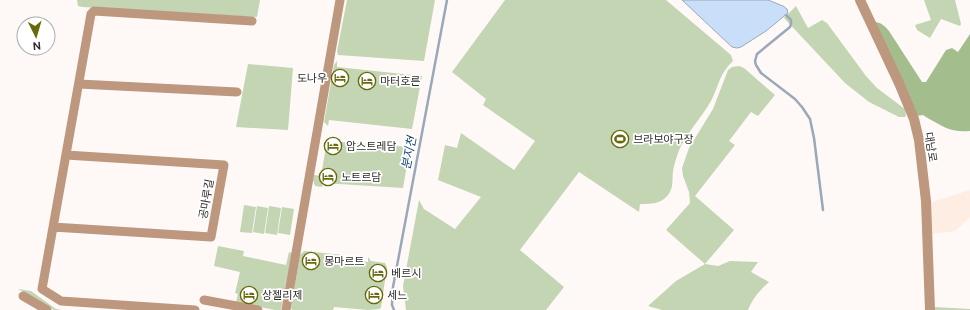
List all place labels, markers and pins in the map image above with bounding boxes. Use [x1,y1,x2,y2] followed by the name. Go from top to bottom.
[330,68,350,88] hotel icon: 도나우
[297,71,327,85] place label: 도나우
[357,71,377,91] hotel icon: 마터호른
[380,74,420,88] place label: 마터호른
[610,129,630,149] sports icon: 브라보야구장
[633,132,694,146] place label: 브라보야구장
[323,136,343,156] hotel icon: 암스트레담
[346,139,397,153] place label: 암스트레담
[318,167,338,187] hotel icon: 노트르담
[341,170,381,184] place label: 노트르담
[301,251,321,271] hotel icon: 몽마르트
[324,254,364,268] place label: 몽마르트
[368,263,388,283] hotel icon: 베르시
[391,266,421,280] place label: 베르시
[239,285,259,305] hotel icon: 상젤리제
[364,285,384,305] hotel icon: 세느
[262,288,302,302] place label: 상젤리제
[387,288,407,302] place label: 세느

